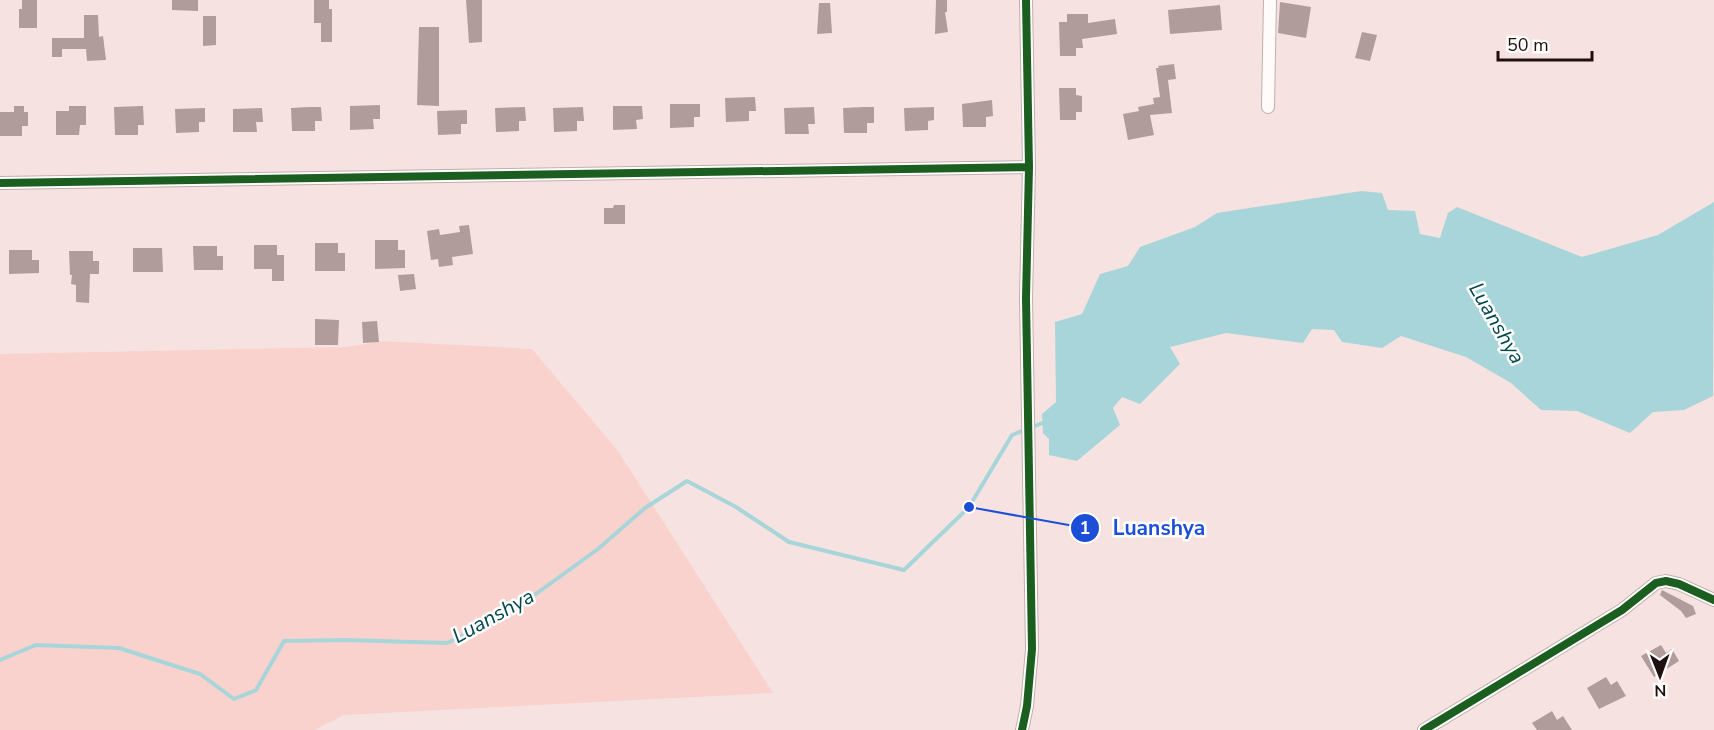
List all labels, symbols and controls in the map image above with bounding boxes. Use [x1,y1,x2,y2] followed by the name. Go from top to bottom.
[1498,24,1592,62] scale bar
[1507,33,1549,57] text: 50 m
[1462,277,1532,369] water label: Luanshya
[1070,508,1217,547] callout: Luanshya
[1113,514,1205,542] text: Luanshya
[1080,516,1090,540] text: 1
[447,582,539,650] water label: Luanshya
[1630,646,1690,706] north arrow
[1654,679,1666,701] text: N

